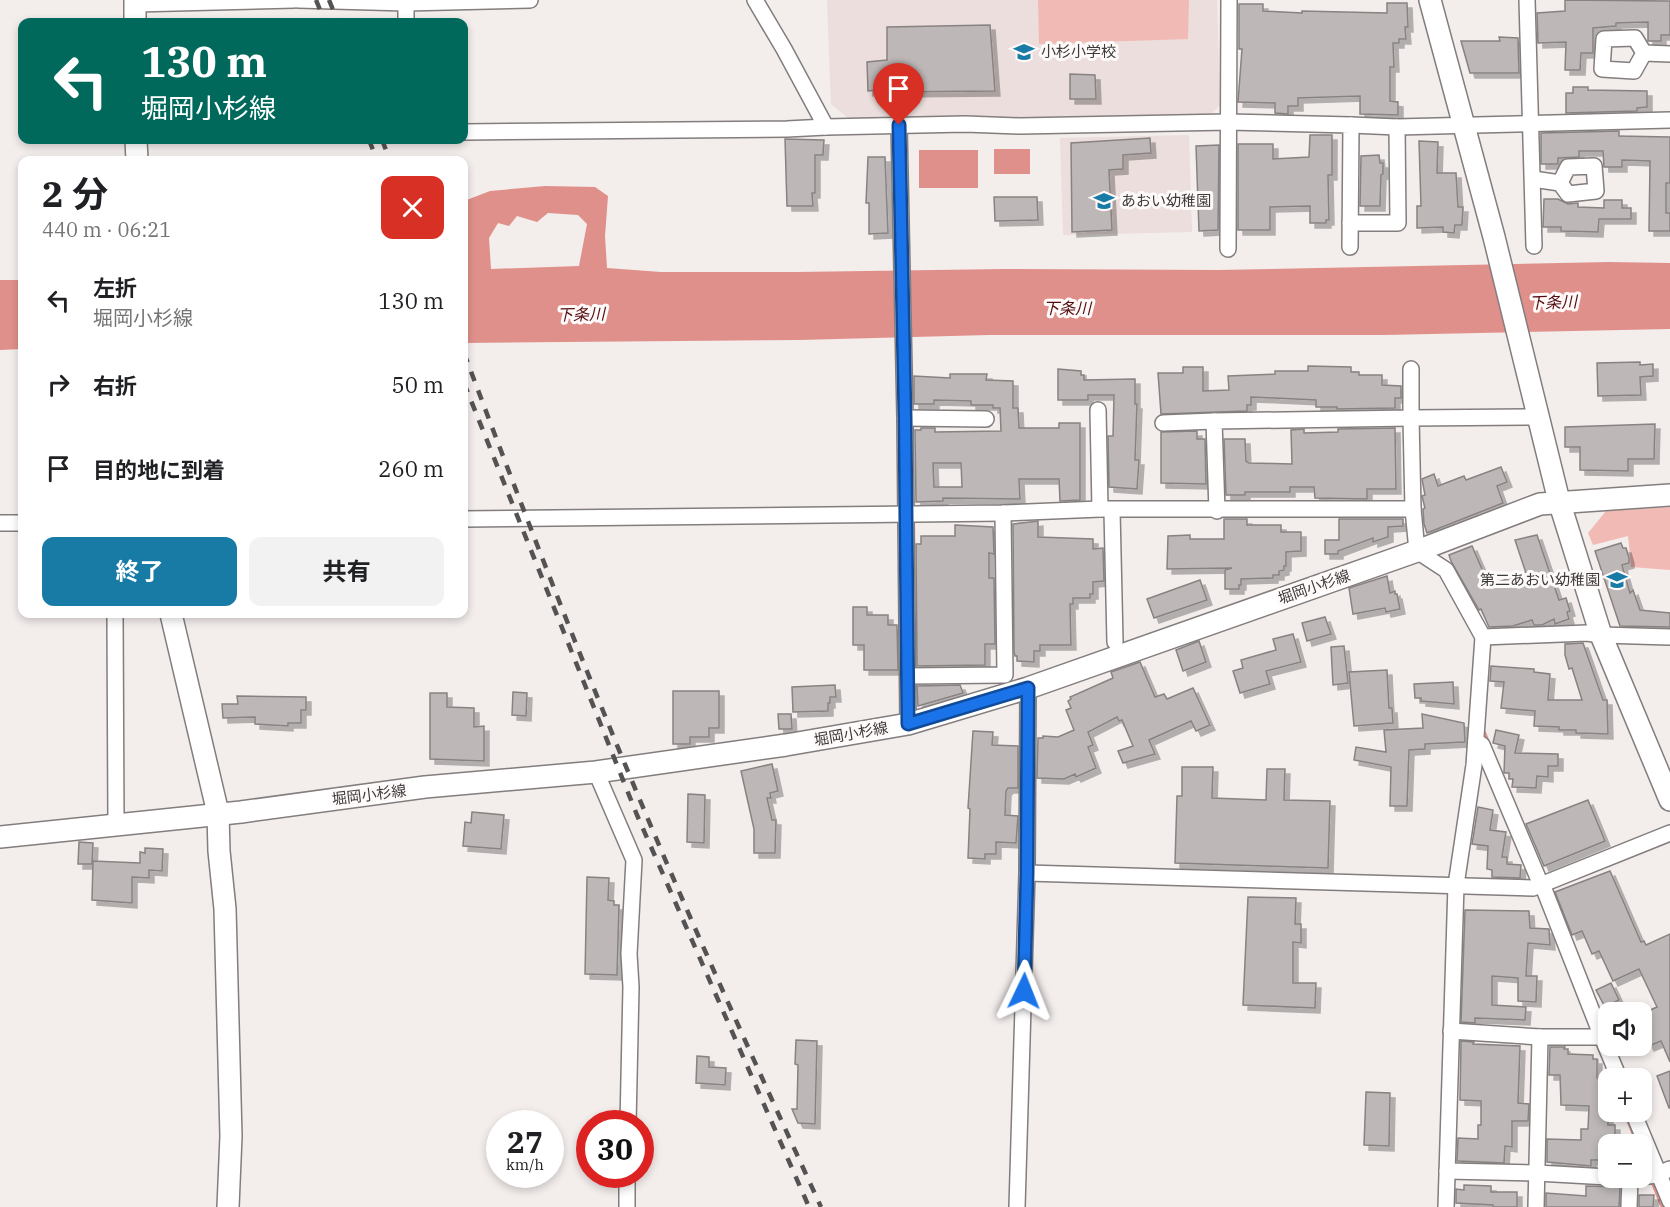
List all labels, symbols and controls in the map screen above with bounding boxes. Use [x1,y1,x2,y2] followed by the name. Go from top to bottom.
[141,34,267,89] text: 130 m
[1012,40,1036,64] school or university icon: 小杉小学校
[42,42,120,120] icon: left
[1041,42,1116,61] place label: 小杉小学校
[873,63,924,125] pin
[882,72,915,105] icon: arrive
[141,90,276,125] text: 堀岡小杉線
[42,170,108,217] text: 2 分
[381,176,444,239] button: close
[1092,189,1116,213] school or university icon: あおい幼稚園
[1121,191,1211,210] place label: あおい幼稚園
[42,216,171,243] text: 440 m · 06:21
[93,273,137,302] text: 左折
[42,284,75,317] icon: left
[378,286,444,315] text: 130 m
[1529,291,1579,313] water label: 下条川
[1043,298,1093,318] water label: 下条川
[93,304,193,331] text: 堀岡小杉線
[557,304,607,324] water label: 下条川
[42,368,75,401] icon: right
[392,370,444,399] text: 50 m
[93,371,137,400] text: 右折
[42,452,75,485] icon: arrive
[378,454,444,483] text: 260 m
[93,455,225,484] text: 目的地に到着
[42,537,237,606] button: 終了
[249,537,444,606] button: 共有
[1275,565,1352,608] street label: 堀岡小杉線
[1605,568,1629,592] school or university icon: 第二あおい幼稚園
[1480,570,1600,589] place label: 第二あおい幼稚園
[812,718,890,749] street label: 堀岡小杉線
[331,781,407,809] street label: 堀岡小杉線
[992,959,1056,1023] position arrow
[1598,1002,1652,1188] map controls
[1598,1002,1652,1056] button: sound
[1598,1068,1652,1122] button: +
[576,1110,654,1188] speed limit sign: 30
[507,1122,543,1161] text: 27
[1598,1134,1652,1188] button: −
[506,1155,544,1174] text: km/h

